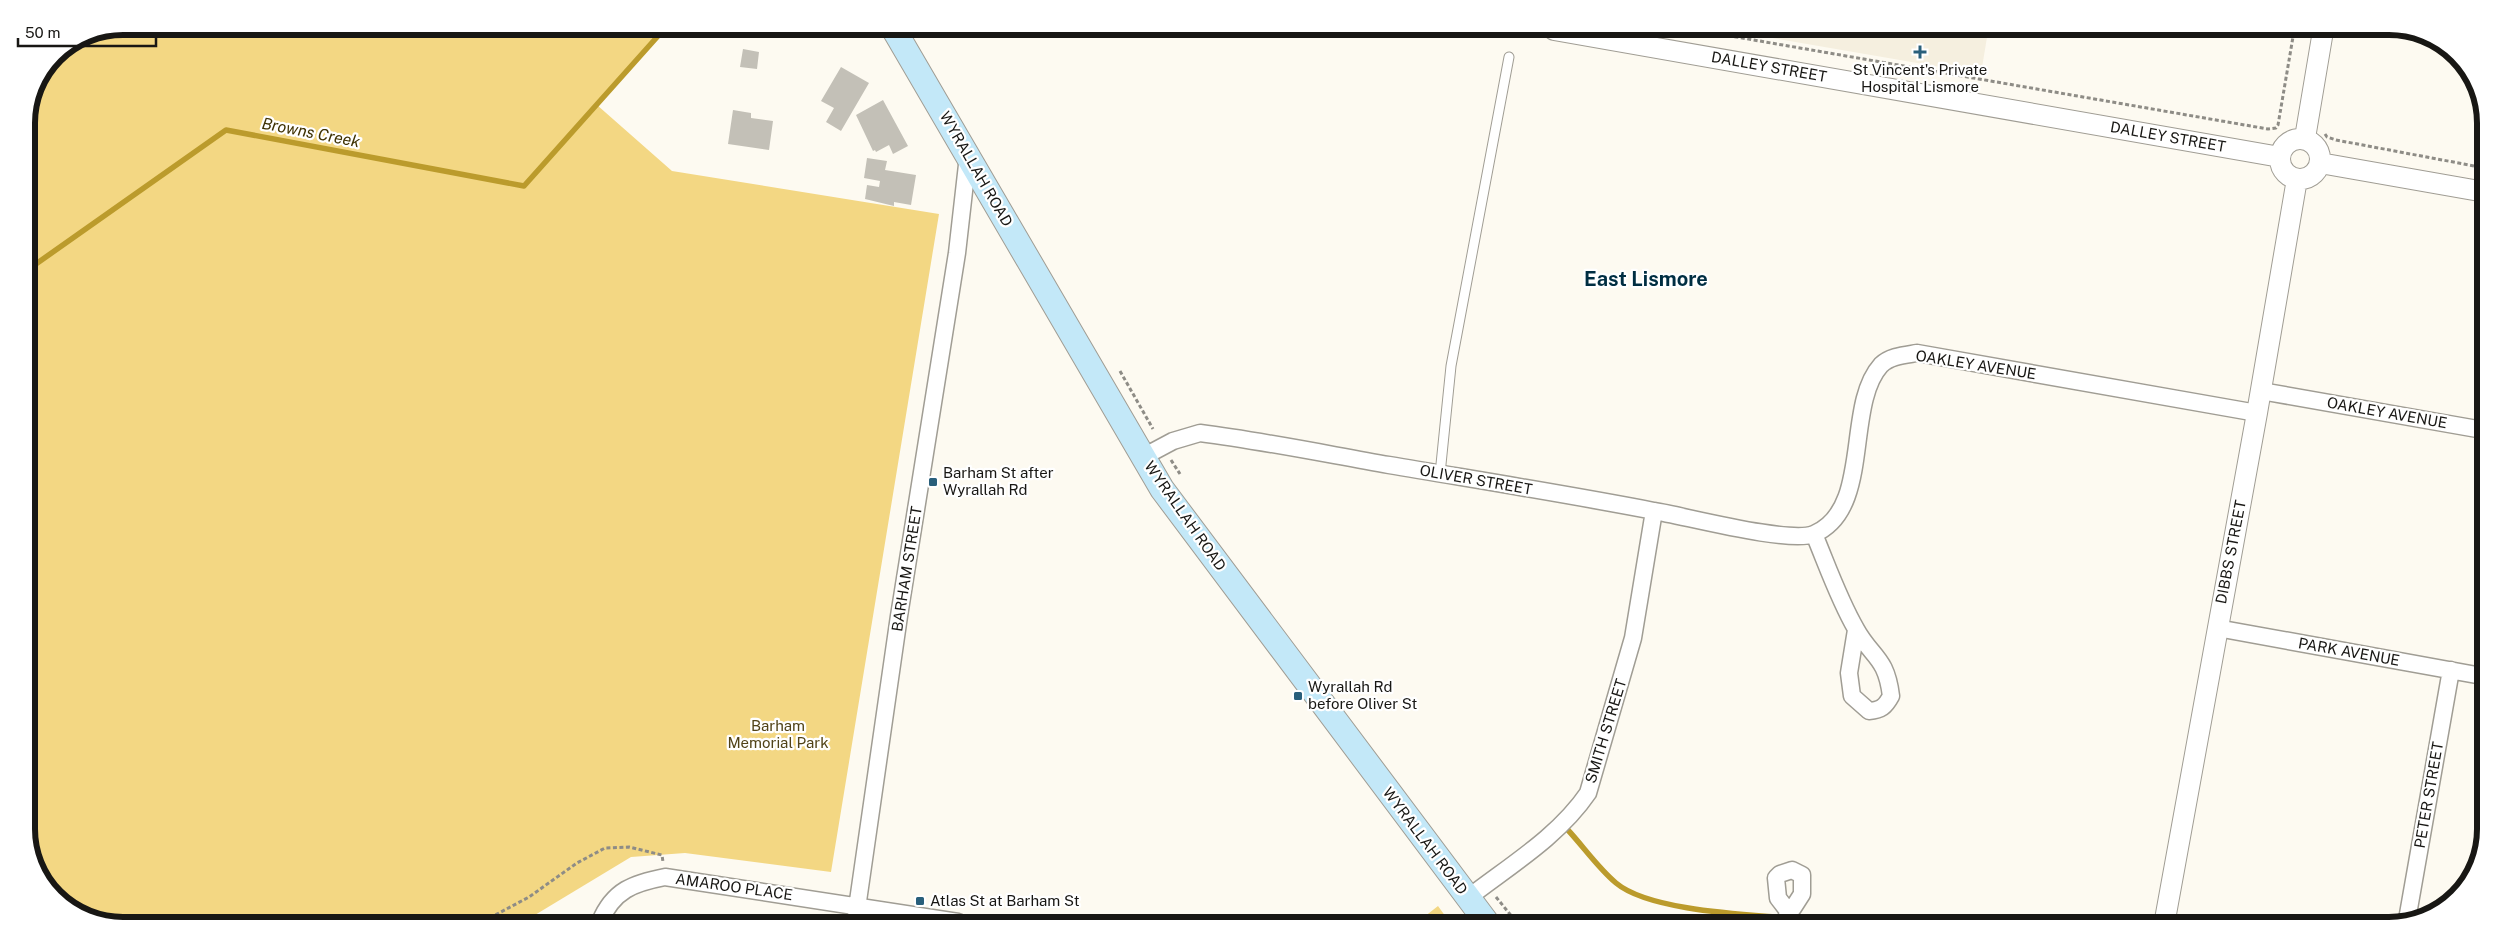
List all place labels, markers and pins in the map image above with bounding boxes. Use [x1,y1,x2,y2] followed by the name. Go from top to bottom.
[1913,45,1927,59] marker: St Vincent's Private Hospital Lismore
[1853,61,1987,95] place label: St Vincent's Private Hospital Lismore
[943,464,1054,498] place label: Barham St after Wyrallah Rd
[927,476,939,488] marker: Barham St after Wyrallah Rd
[1308,678,1418,712] place label: Wyrallah Rd before Oliver St
[1292,690,1304,702] marker: Wyrallah Rd before Oliver St
[930,892,1080,909] place label: Atlas St at Barham St
[914,895,926,907] marker: Atlas St at Barham St

